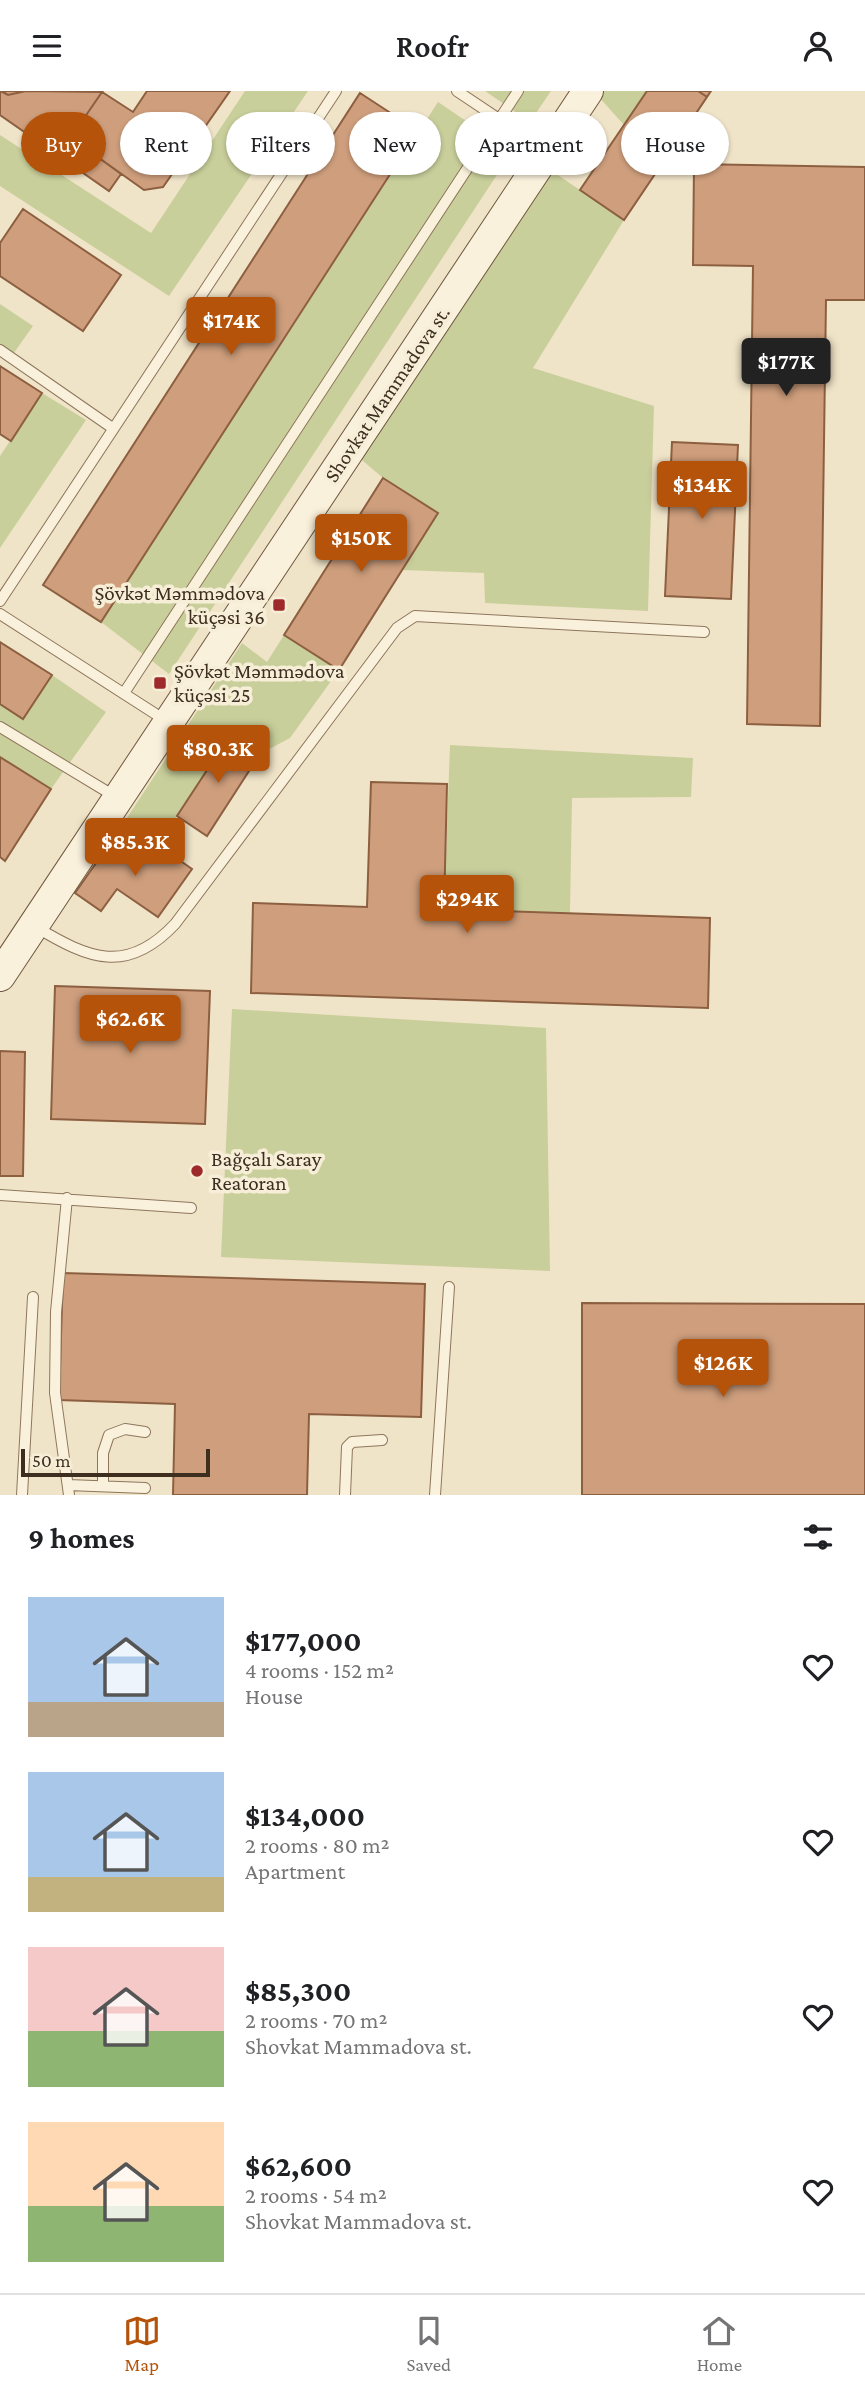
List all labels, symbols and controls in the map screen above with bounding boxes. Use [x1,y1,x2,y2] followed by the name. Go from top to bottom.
[28,27,66,65] icon: menu
[799,27,837,65] icon: person
[396,28,469,64] text: Roofr
[21,112,106,175] chip: Buy
[120,112,212,175] chip: Rent
[226,112,335,175] chip: Filters
[349,112,441,175] chip: New
[455,112,607,175] chip: Apartment
[621,112,729,175] chip: House
[182,297,280,357] pin: $174K
[319,302,455,486] street label: Shovkat Mammadova st.
[202,307,260,333] text: $174K
[737,338,835,398] pin: $177K
[758,348,814,374] text: $177K
[653,461,751,521] pin: $134K
[673,471,731,497] text: $134K
[312,515,410,574] pin: $150K
[331,524,391,550] text: $150K
[94,581,265,629] place label: Şövkət Məmmədova küçəsi 36
[271,597,287,613] marker: Şövkət Məmmədova küçəsi 36
[174,659,345,707] place label: Şövkət Məmmədova küçəsi 25
[152,675,168,691] marker: Şövkət Məmmədova küçəsi 25
[161,725,275,785] pin: $80.3K
[183,735,253,761] text: $80.3K
[78,819,192,878] pin: $85.3K
[101,828,169,854] text: $85.3K
[418,875,516,935] pin: $294K
[436,885,498,911] text: $294K
[73,995,187,1055] pin: $62.6K
[96,1005,164,1031] text: $62.6K
[211,1147,322,1195] place label: Bağçalı Saray Reatoran
[189,1163,205,1179] marker: Bağçalı Saray Reatoran
[674,1339,772,1399] pin: $126K
[693,1349,753,1375] text: $126K
[21,1446,210,1478] scale bar
[32,1450,71,1471] text: 50 m
[799,1518,837,1556] icon: filters
[28,1521,135,1554] text: 9 homes
[245,1624,361,1657] text: $177,000
[84,1625,168,1709] icon: home
[799,1648,837,1686] icon: heart
[245,1657,394,1683] text: 4 rooms · 152 m²
[245,1683,303,1709] text: House
[245,1799,365,1832] text: $134,000
[84,1800,168,1884] icon: home
[799,1823,837,1861] icon: heart
[245,1832,390,1858] text: 2 rooms · 80 m²
[245,1858,345,1884] text: Apartment
[245,1974,351,2007] text: $85,300
[84,1975,168,2059] icon: home
[799,1998,837,2036] icon: heart
[245,2007,388,2033] text: 2 rooms · 70 m²
[245,2033,472,2059] text: Shovkat Mammadova st.
[245,2149,352,2182] text: $62,600
[84,2150,168,2234] icon: home
[799,2173,837,2211] icon: heart
[245,2182,387,2208] text: 2 rooms · 54 m²
[245,2208,472,2234] text: Shovkat Mammadova st.
[123,2312,161,2375] tab: Map
[406,2312,451,2375] tab: Saved
[697,2312,742,2375] tab: Home

